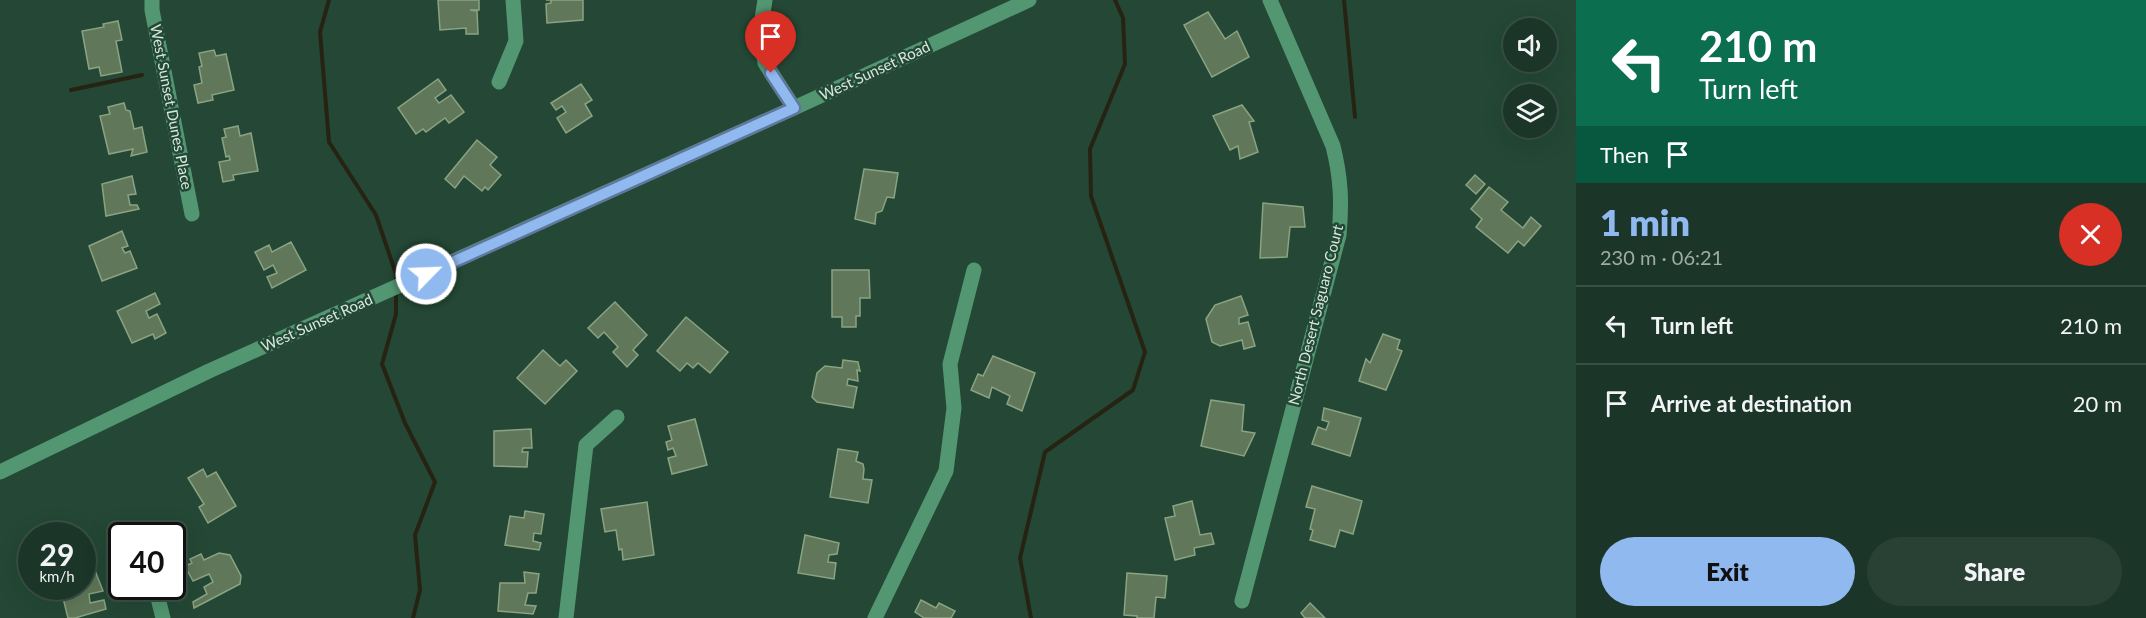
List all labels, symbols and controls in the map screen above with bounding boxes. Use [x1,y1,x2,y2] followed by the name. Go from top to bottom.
[745,11,796,73] pin
[1503,18,1557,138] map controls
[1503,18,1557,72] button: sound
[754,20,787,53] icon: arrive
[1699,21,1817,71] text: 210 m
[147,23,197,191] street label: West Sunset Dunes Place
[1600,24,1678,102] icon: left
[816,37,933,104] street label: West Sunset Road
[1699,72,1798,105] text: Turn left
[1503,84,1557,138] button: layers
[1661,138,1694,171] icon: arrive
[1600,141,1649,168] text: Then
[1600,200,1690,244] text: 1 min
[2059,203,2122,266] button: close
[1284,222,1346,407] street label: North Desert Saguaro Court
[394,242,458,306] position arrow
[1600,245,1723,269] text: 230 m · 06:21
[258,289,375,355] street label: West Sunset Road
[1600,309,1633,342] icon: left
[1651,312,1733,339] text: Turn left
[2060,312,2122,339] text: 210 m
[1600,387,1633,420] icon: arrive
[1651,390,1852,417] text: Arrive at destination
[2073,390,2122,417] text: 20 m
[108,522,186,600] speed limit sign: 40
[40,536,74,572] text: 29
[1600,537,1855,606] button: Exit
[1867,537,2122,606] button: Share
[39,567,75,585] text: km/h

